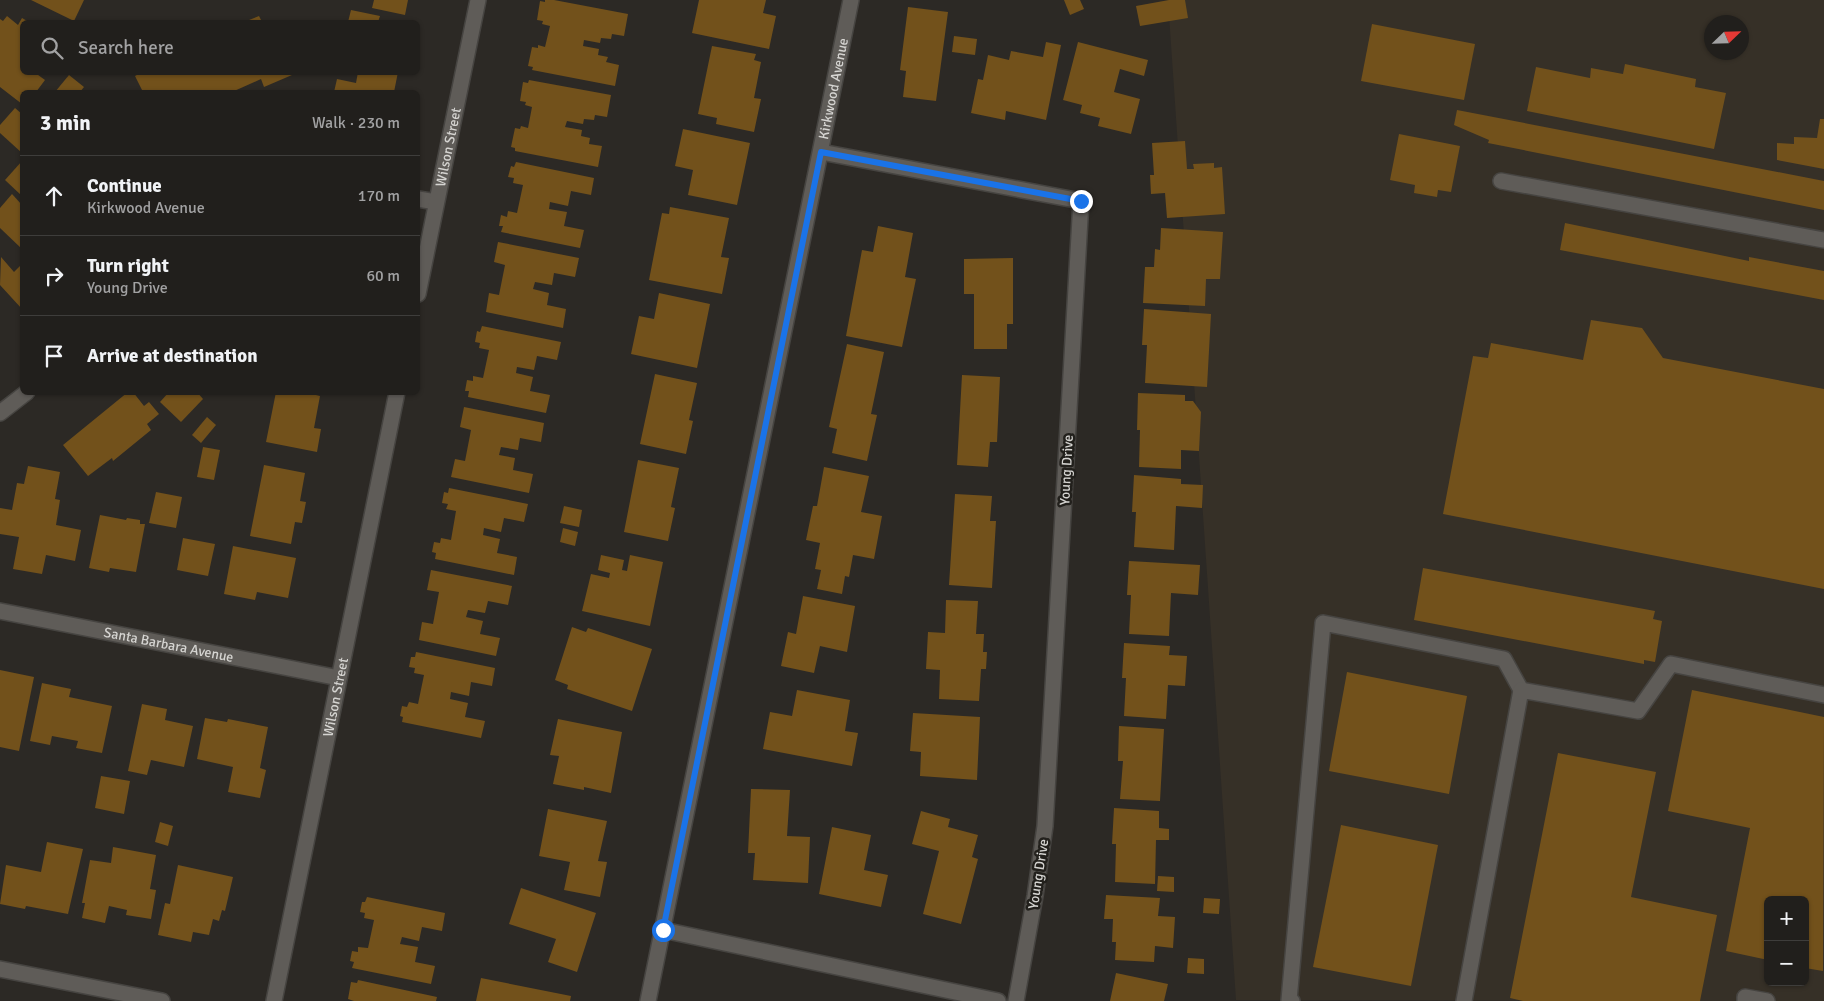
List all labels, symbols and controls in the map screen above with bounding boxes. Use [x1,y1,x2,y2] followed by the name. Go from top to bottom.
[1704,15,1749,60] north arrow
[20,20,420,75] search box
[38,34,66,62] icon: search
[78,36,174,60] text: Search here
[815,36,852,141] street label: Kirkwood Avenue
[432,106,465,188] street label: Wilson Street
[40,110,91,136] text: 3 min
[312,113,400,133] text: Walk · 230 m
[87,174,162,198] text: Continue
[40,182,68,210] icon: ahead
[358,186,400,206] text: 170 m
[1070,190,1093,213] route end
[87,198,205,218] text: Kirkwood Avenue
[87,254,169,278] text: Turn right
[40,262,68,290] icon: right
[366,266,400,286] text: 60 m
[87,278,168,298] text: Young Drive
[40,342,68,370] icon: arrive
[87,344,258,368] text: Arrive at destination
[1056,434,1077,506] street label: Young Drive
[102,624,235,666] street label: Santa Barbara Avenue
[320,656,352,738] street label: Wilson Street
[1025,838,1052,910] street label: Young Drive
[1764,896,1809,986] map controls
[1764,896,1809,941] button: +
[652,919,675,942] route start
[1764,941,1809,986] button: −

